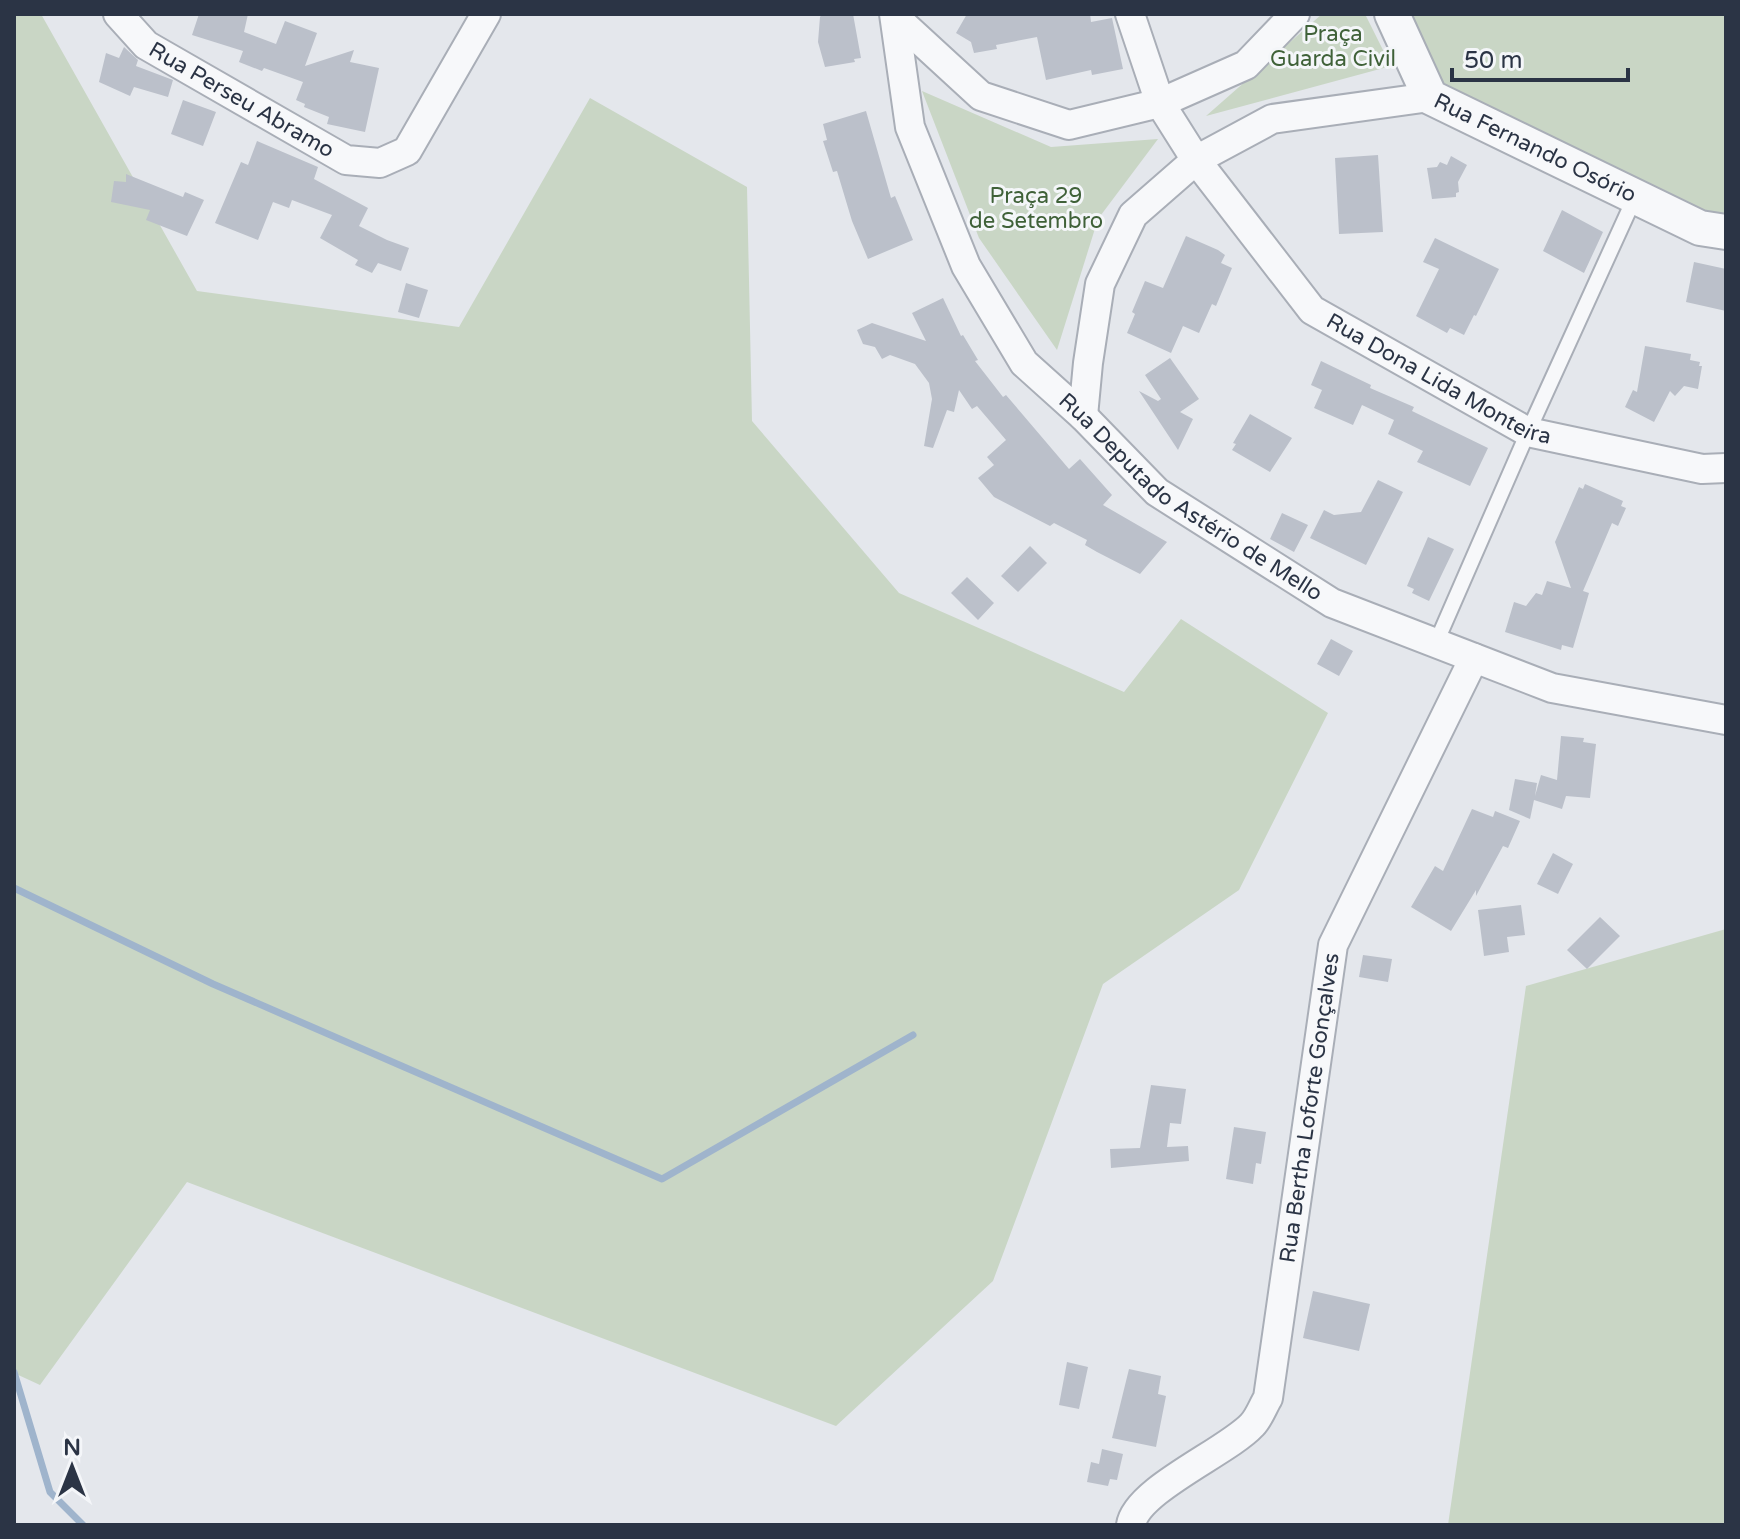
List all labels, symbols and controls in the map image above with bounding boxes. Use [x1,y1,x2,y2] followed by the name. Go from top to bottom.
[1270,21,1396,72] park label: Praça Guarda Civil
[1452,32,1628,82] scale bar
[144,37,339,163] street label: Rua Perseu Abramo
[1464,46,1522,75] text: 50 m
[1430,88,1640,208] street label: Rua Fernando Osório
[969,183,1103,234] park label: Praça 29 de Setembro
[1322,308,1554,450] street label: Rua Dona Lida Monteira
[1053,388,1327,607] street label: Rua Deputado Astério de Mello
[1275,951,1345,1265] street label: Rua Bertha Loforte Gonçalves
[32,1427,112,1507] north arrow
[63,1435,81,1461] text: N

